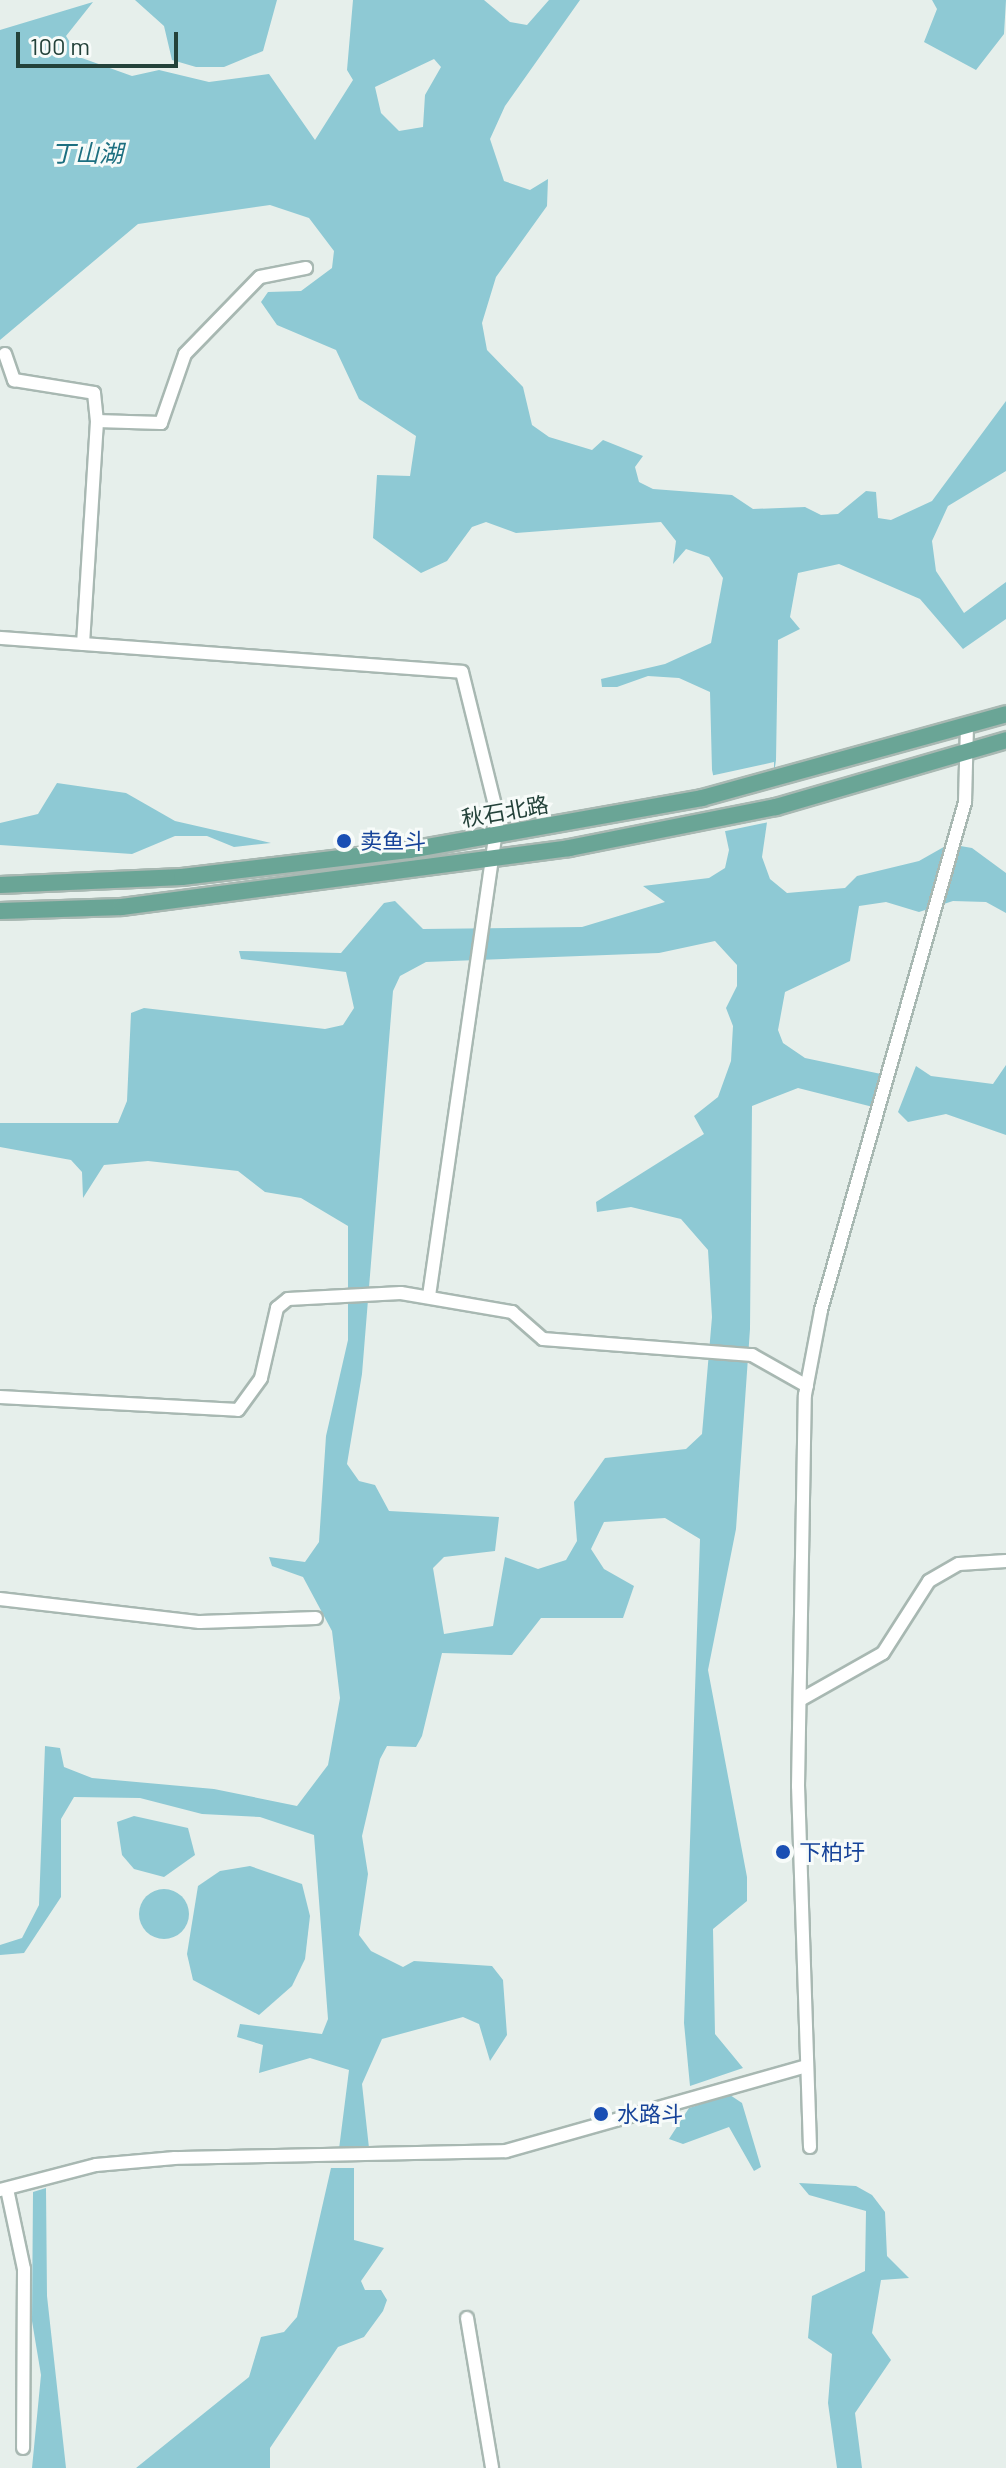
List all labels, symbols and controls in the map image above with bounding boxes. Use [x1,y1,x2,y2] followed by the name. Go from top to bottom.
[20,16,182,66] scale bar
[30,31,90,60] text: 100 m
[51,139,123,167] water label: 丁山湖
[459,790,551,832] street label: 秋石北路
[360,828,426,854] place label: 卖鱼斗
[335,832,353,850] marker: 卖鱼斗
[799,1839,865,1865] place label: 下柏圩
[774,1843,792,1861] marker: 下柏圩
[617,2101,683,2127] place label: 水路斗
[592,2105,610,2123] marker: 水路斗

